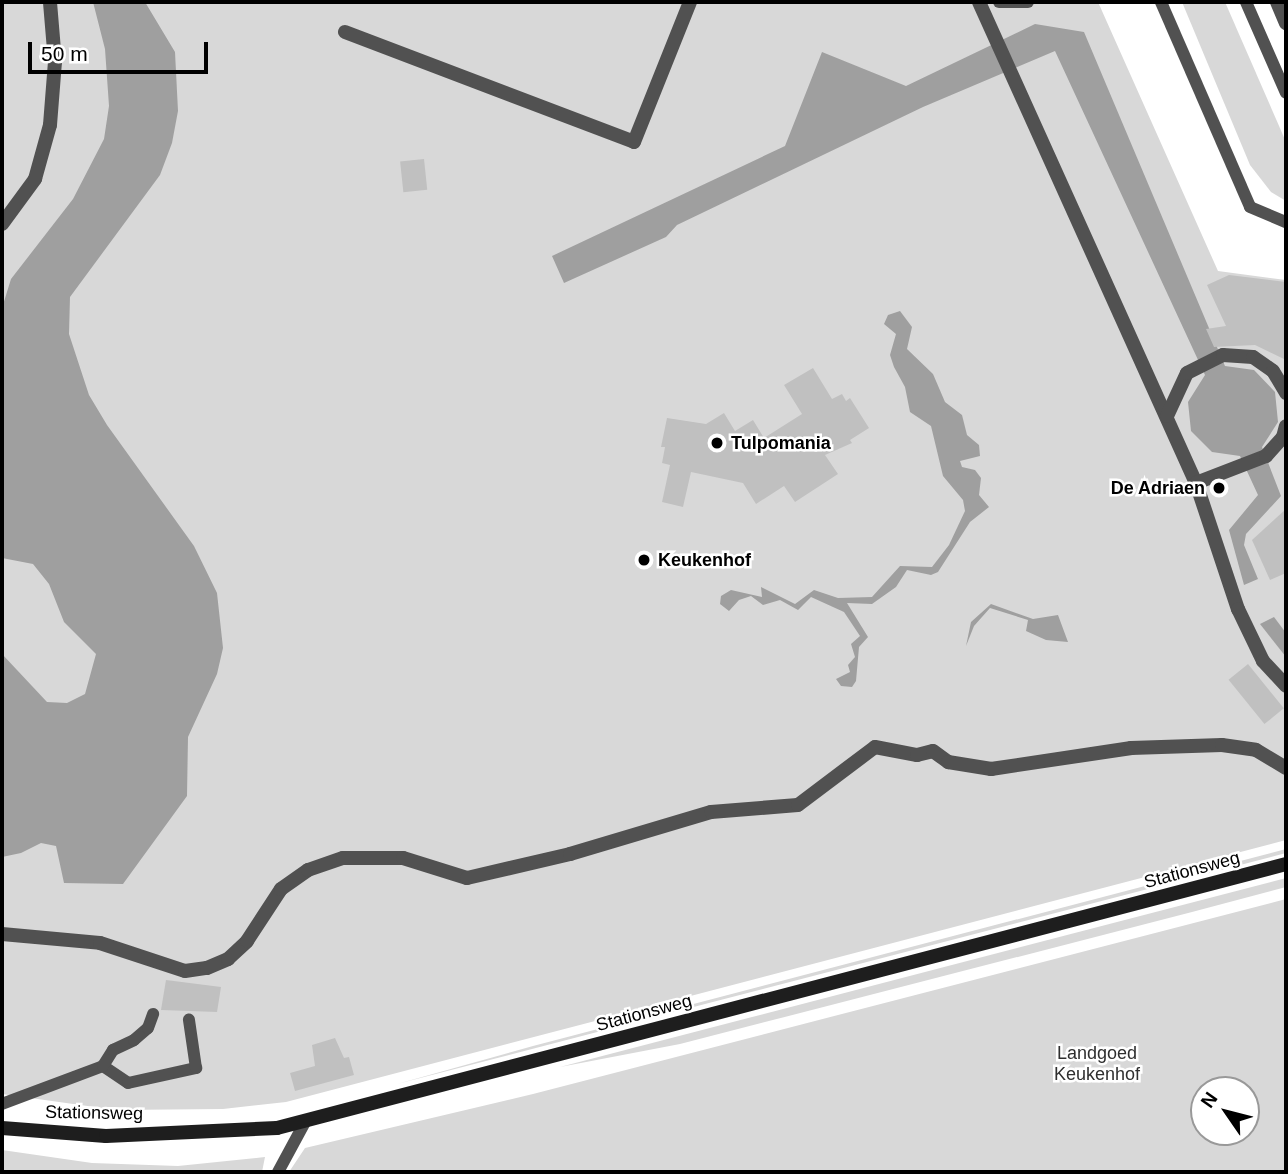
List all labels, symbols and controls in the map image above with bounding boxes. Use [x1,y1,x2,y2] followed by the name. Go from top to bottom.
[32,28,212,72] scale bar
[41,42,88,65] text: 50 m
[731,432,831,454] place label: Tulpomania
[709,435,725,451] marker: Tulpomania
[1110,477,1205,499] place label: De Adriaen
[1211,480,1227,496] marker: De Adriaen
[658,549,751,571] place label: Keukenhof
[636,552,652,568] marker: Keukenhof
[1142,847,1242,893] street label: Stationsweg
[594,990,694,1036] street label: Stationsweg
[1054,1043,1140,1086] park label: Landgoed Keukenhof
[1190,1076,1260,1146] north arrow
[1196,1088,1222,1111] text: N
[45,1101,143,1125] street label: Stationsweg

